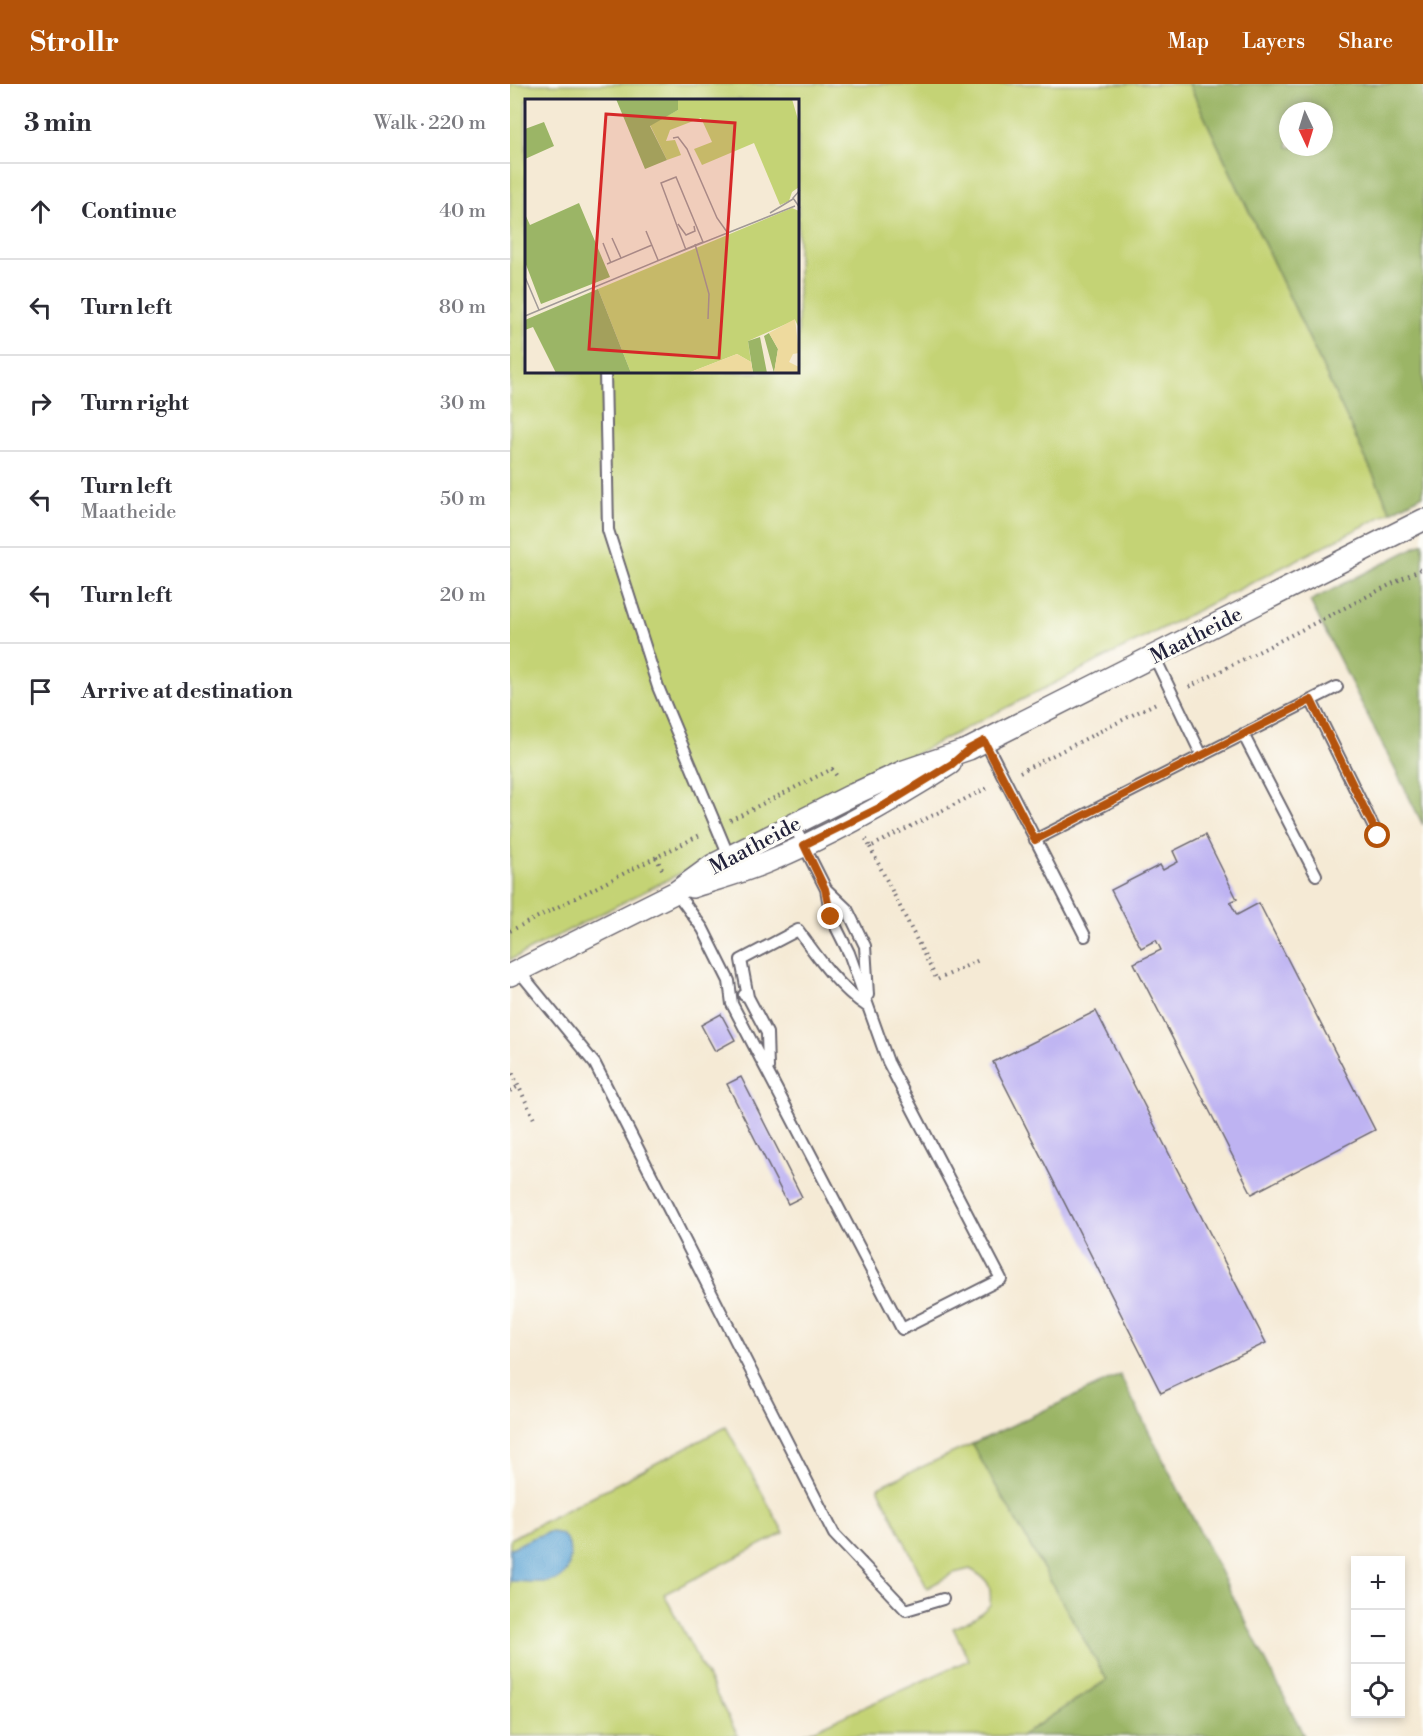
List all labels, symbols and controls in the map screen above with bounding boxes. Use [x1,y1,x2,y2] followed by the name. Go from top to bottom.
[30,25,119,60] text: Strollr
[1168,29,1209,55] text: Map
[1242,29,1305,55] text: Layers
[1338,29,1393,55] text: Share
[525,99,800,374] inset map
[1279,102,1333,156] north arrow
[24,107,92,139] text: 3 min
[373,111,486,136] text: Walk · 220 m
[24,195,57,228] icon: ahead
[81,198,177,225] text: Continue
[439,199,486,224] text: 40 m
[24,291,57,324] icon: left
[81,294,172,321] text: Turn left
[439,295,486,320] text: 80 m
[24,387,57,420] icon: right
[81,390,189,417] text: Turn right
[440,391,486,416] text: 30 m
[81,473,172,500] text: Turn left
[24,483,57,516] icon: left
[440,487,486,512] text: 50 m
[81,500,176,525] text: Maatheide
[24,579,57,612] icon: left
[81,582,172,609] text: Turn left
[440,583,486,608] text: 20 m
[1146,602,1247,670] street label: Maatheide
[24,675,57,708] icon: arrive
[81,678,293,705] text: Arrive at destination
[705,811,806,881] street label: Maatheide
[1364,822,1390,848] route start
[817,903,843,929] route end
[1351,1556,1405,1718] map controls
[1351,1556,1405,1610] button: +
[1351,1610,1405,1664] button: −
[1351,1664,1405,1718] button: locate

